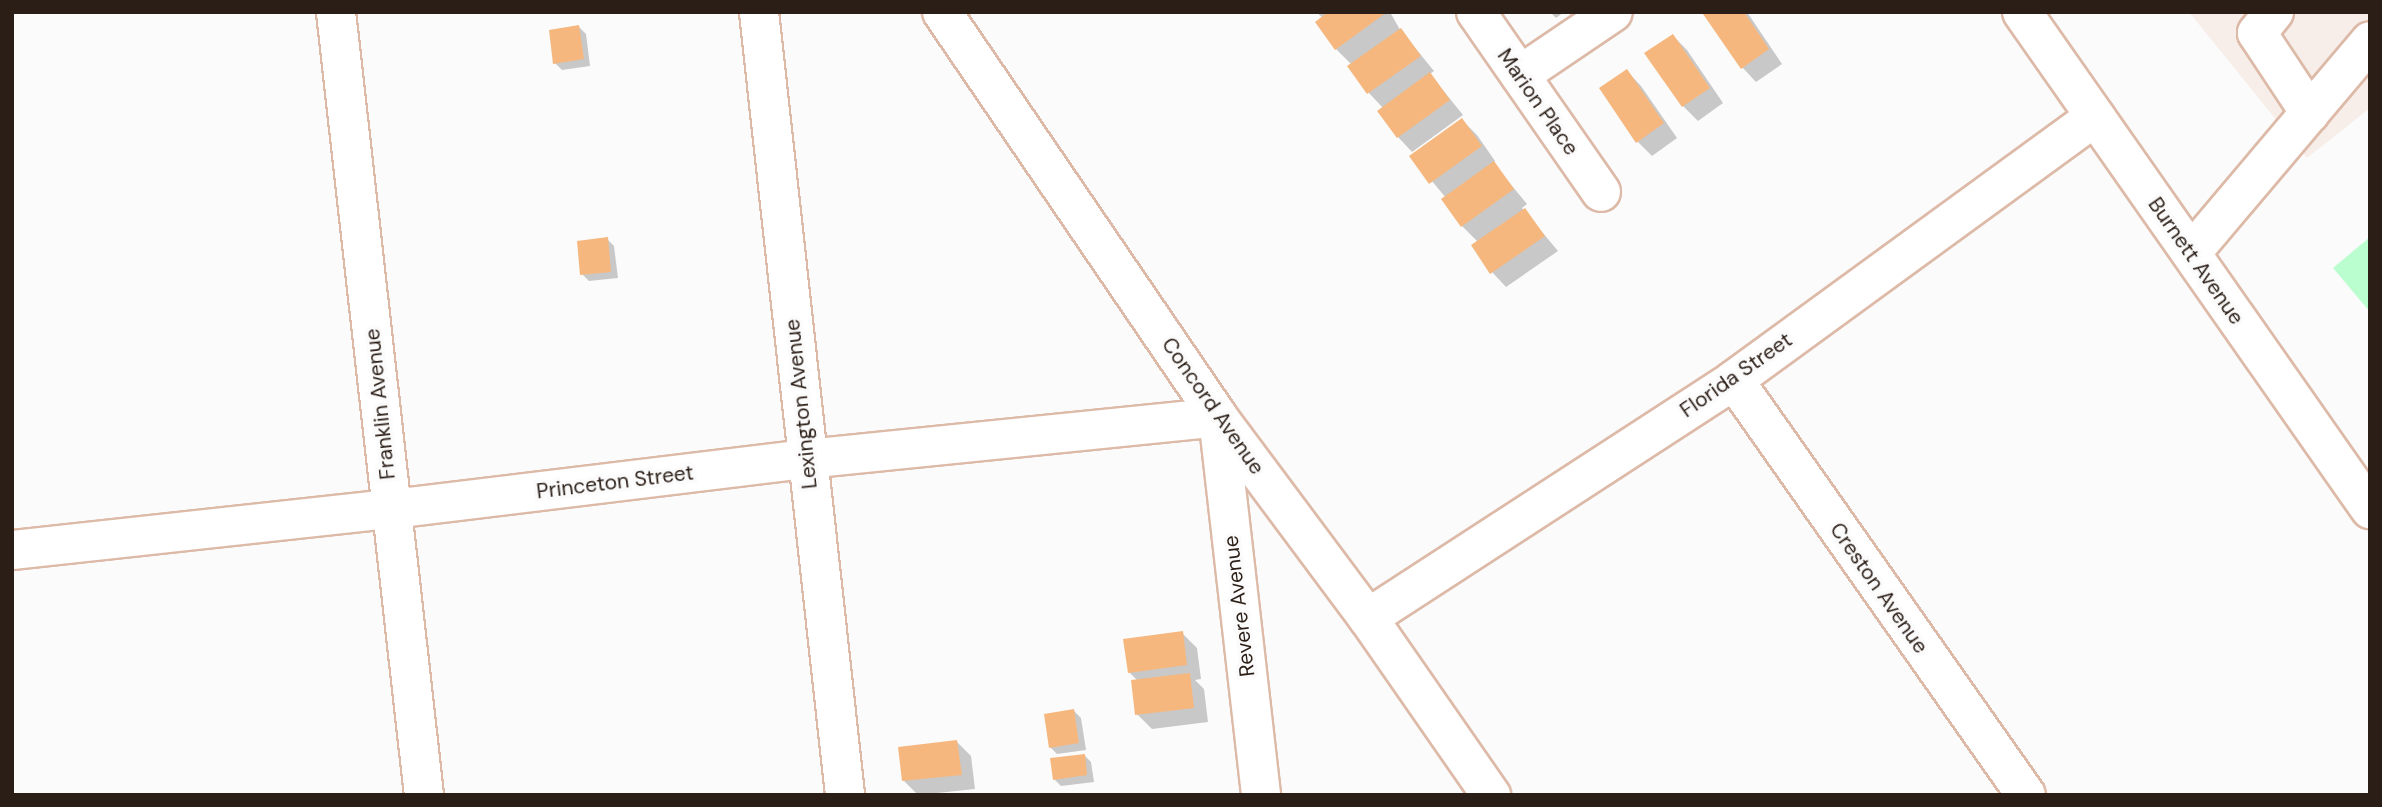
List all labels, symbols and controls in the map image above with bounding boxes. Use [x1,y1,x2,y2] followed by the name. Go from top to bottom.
[1492,44,1584,160] street label: Marion Place
[2143,193,2249,329] street label: Burnett Avenue
[780,318,822,490] street label: Lexington Avenue
[360,327,400,481] street label: Franklin Avenue
[1675,327,1797,423] street label: Florida Street
[1156,333,1270,479] street label: Concord Avenue
[535,460,695,504] street label: Princeton Street
[1825,518,1933,658] street label: Creston Avenue
[1218,534,1260,678] street label: Revere Avenue

